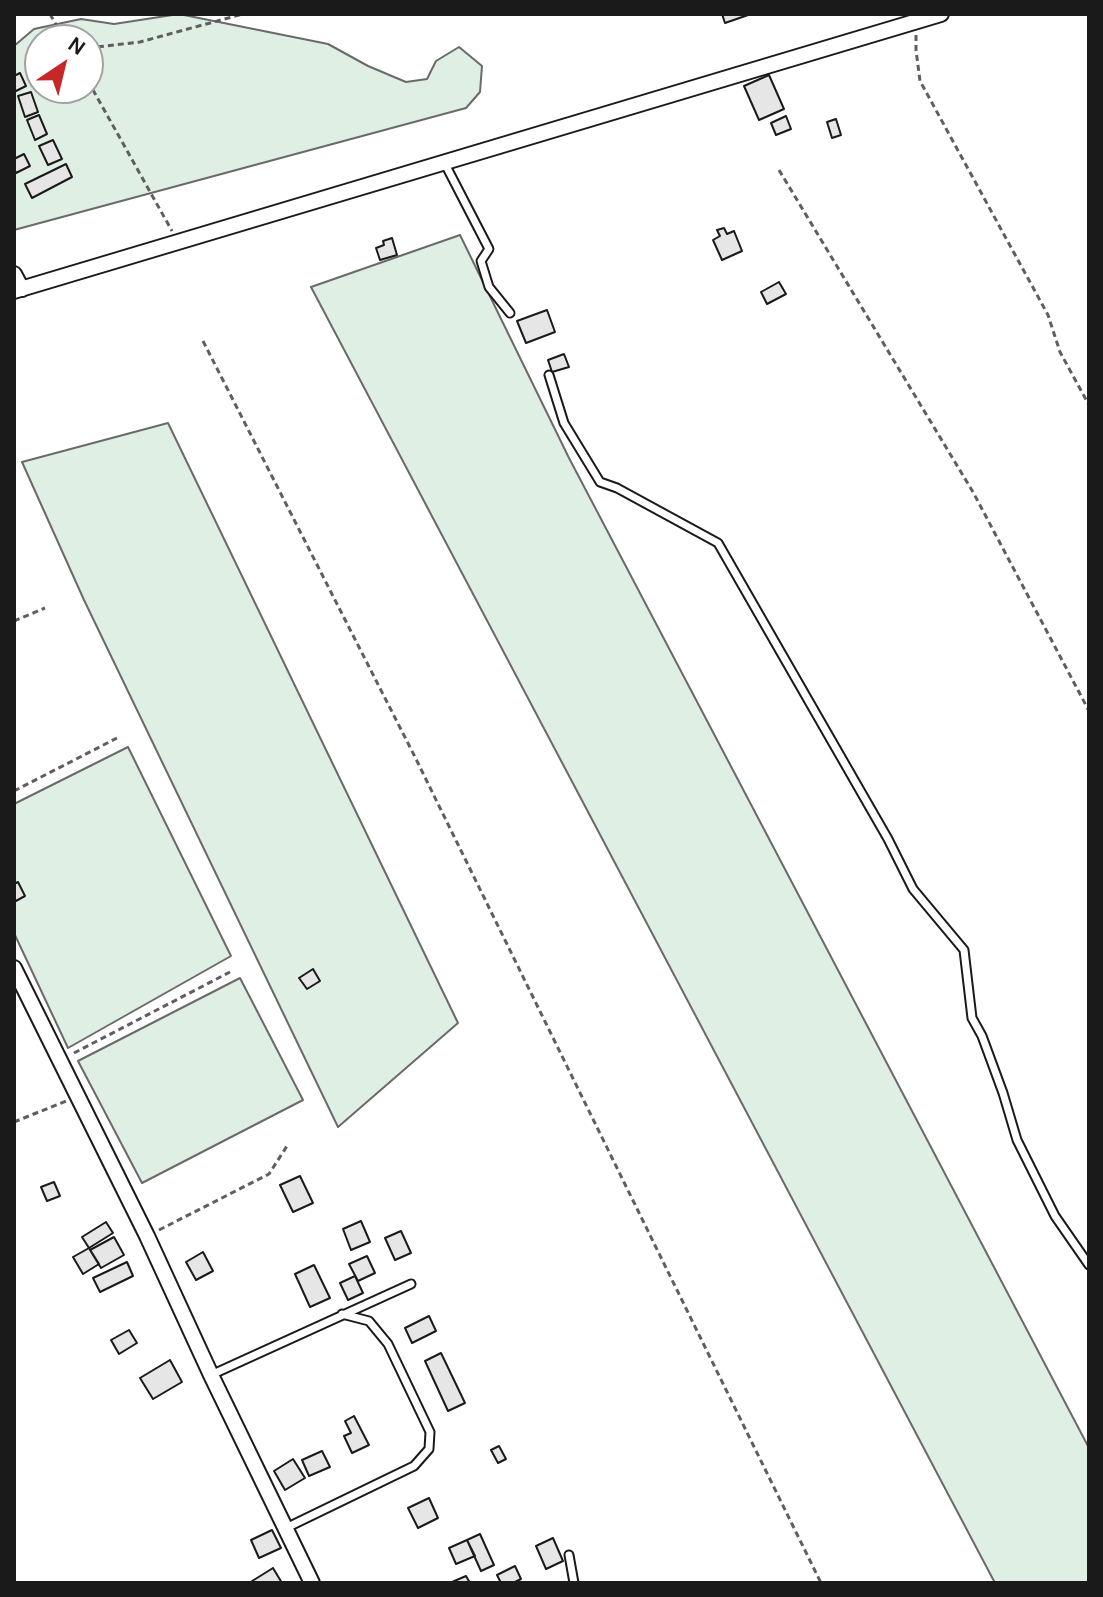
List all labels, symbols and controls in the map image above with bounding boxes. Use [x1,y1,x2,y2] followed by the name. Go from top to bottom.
[24,24,104,104] north arrow
[63,31,91,61] text: N

